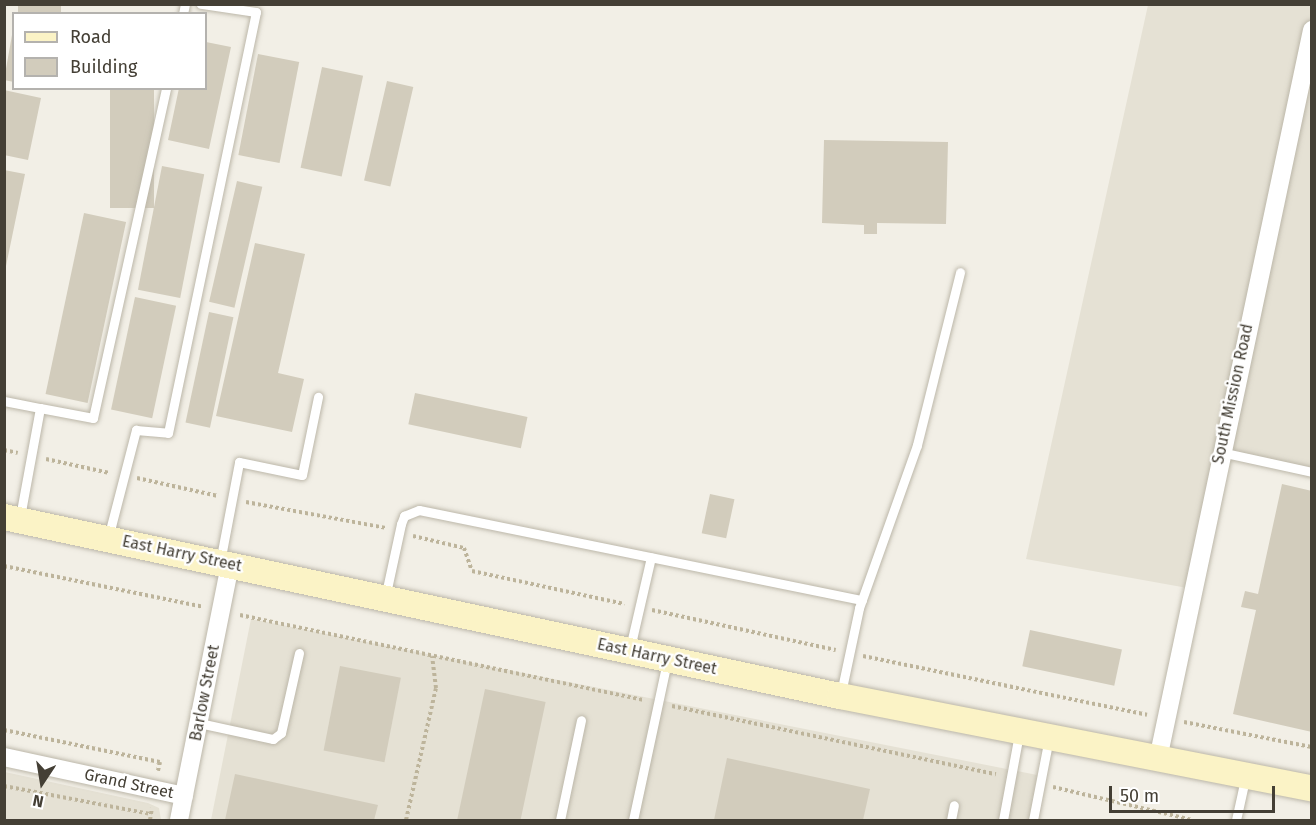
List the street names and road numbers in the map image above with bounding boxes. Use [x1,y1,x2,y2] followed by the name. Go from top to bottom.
[1209,322,1257,466] street label: South Mission Road
[120,532,244,576] street label: East Harry Street
[595,635,719,679] street label: East Harry Street
[186,643,224,743] street label: Barlow Street
[82,765,176,803] street label: Grand Street

